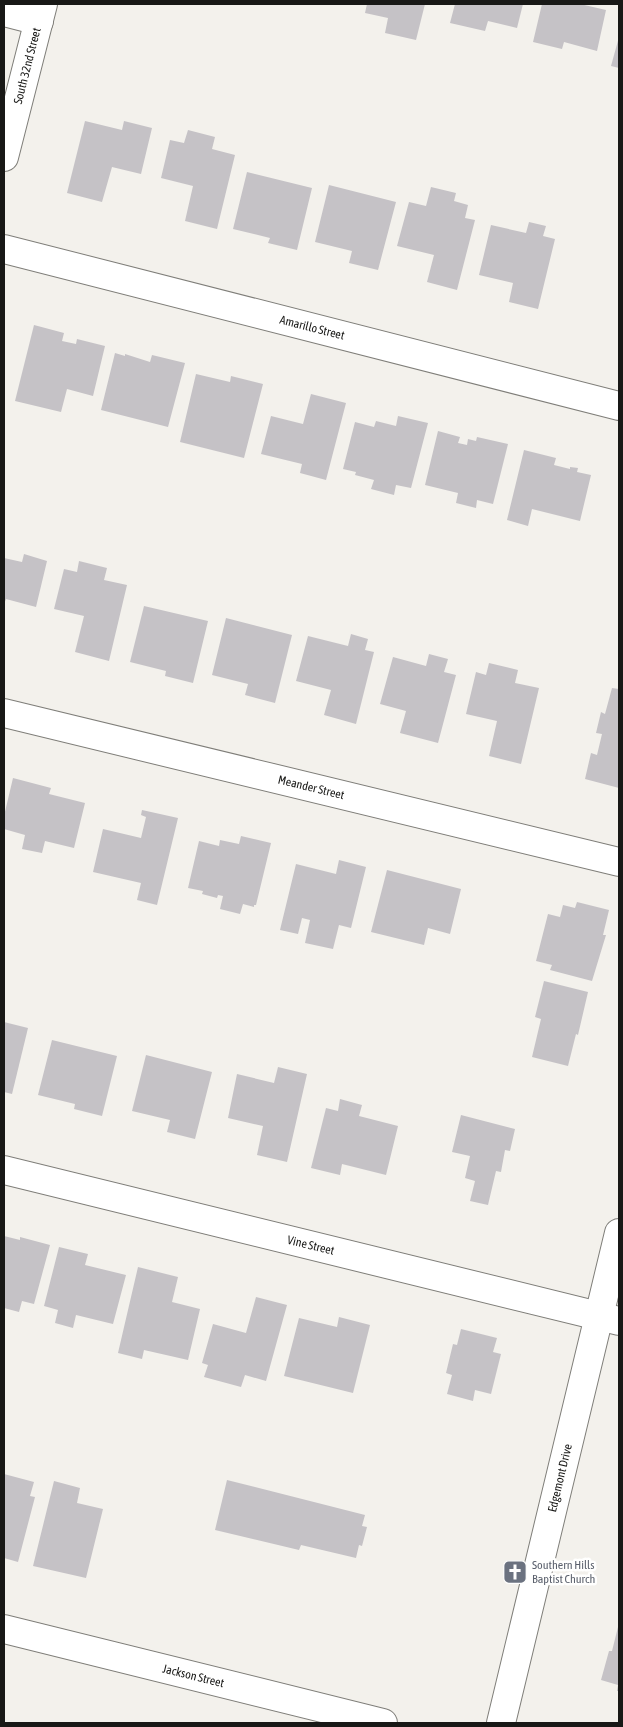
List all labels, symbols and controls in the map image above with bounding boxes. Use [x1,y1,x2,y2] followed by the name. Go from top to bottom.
[11,26,44,106] street label: South 32nd Street
[278,313,347,343] street label: Amarillo Street
[277,773,346,802] street label: Meander Street
[286,1233,336,1258] street label: Vine Street
[545,1442,575,1514] street label: Edgemont Drive
[532,1558,595,1586] place label: Southern Hills Baptist Church
[502,1559,528,1585] church icon: Southern Hills Baptist Church
[161,1662,226,1690] street label: Jackson Street

